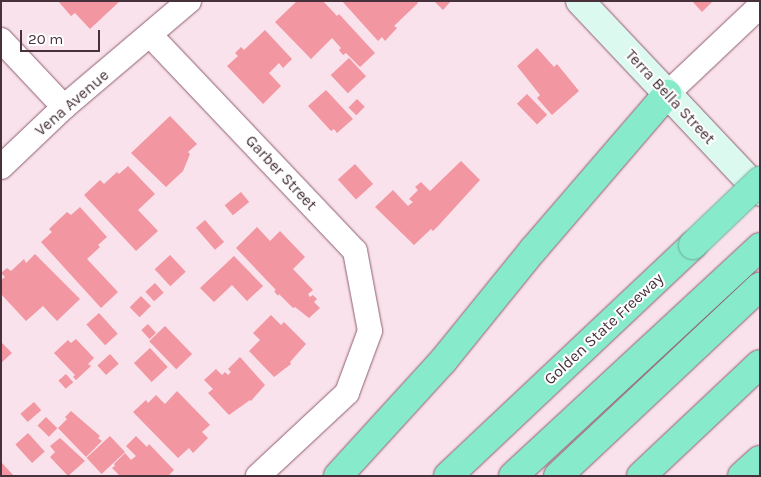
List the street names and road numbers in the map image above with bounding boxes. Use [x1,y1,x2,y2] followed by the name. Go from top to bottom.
[621,46,719,148] street label: Terra Bella Street
[31,66,113,140] street label: Vena Avenue
[241,131,321,215] street label: Garber Street
[541,269,667,389] street label: Golden State Freeway

